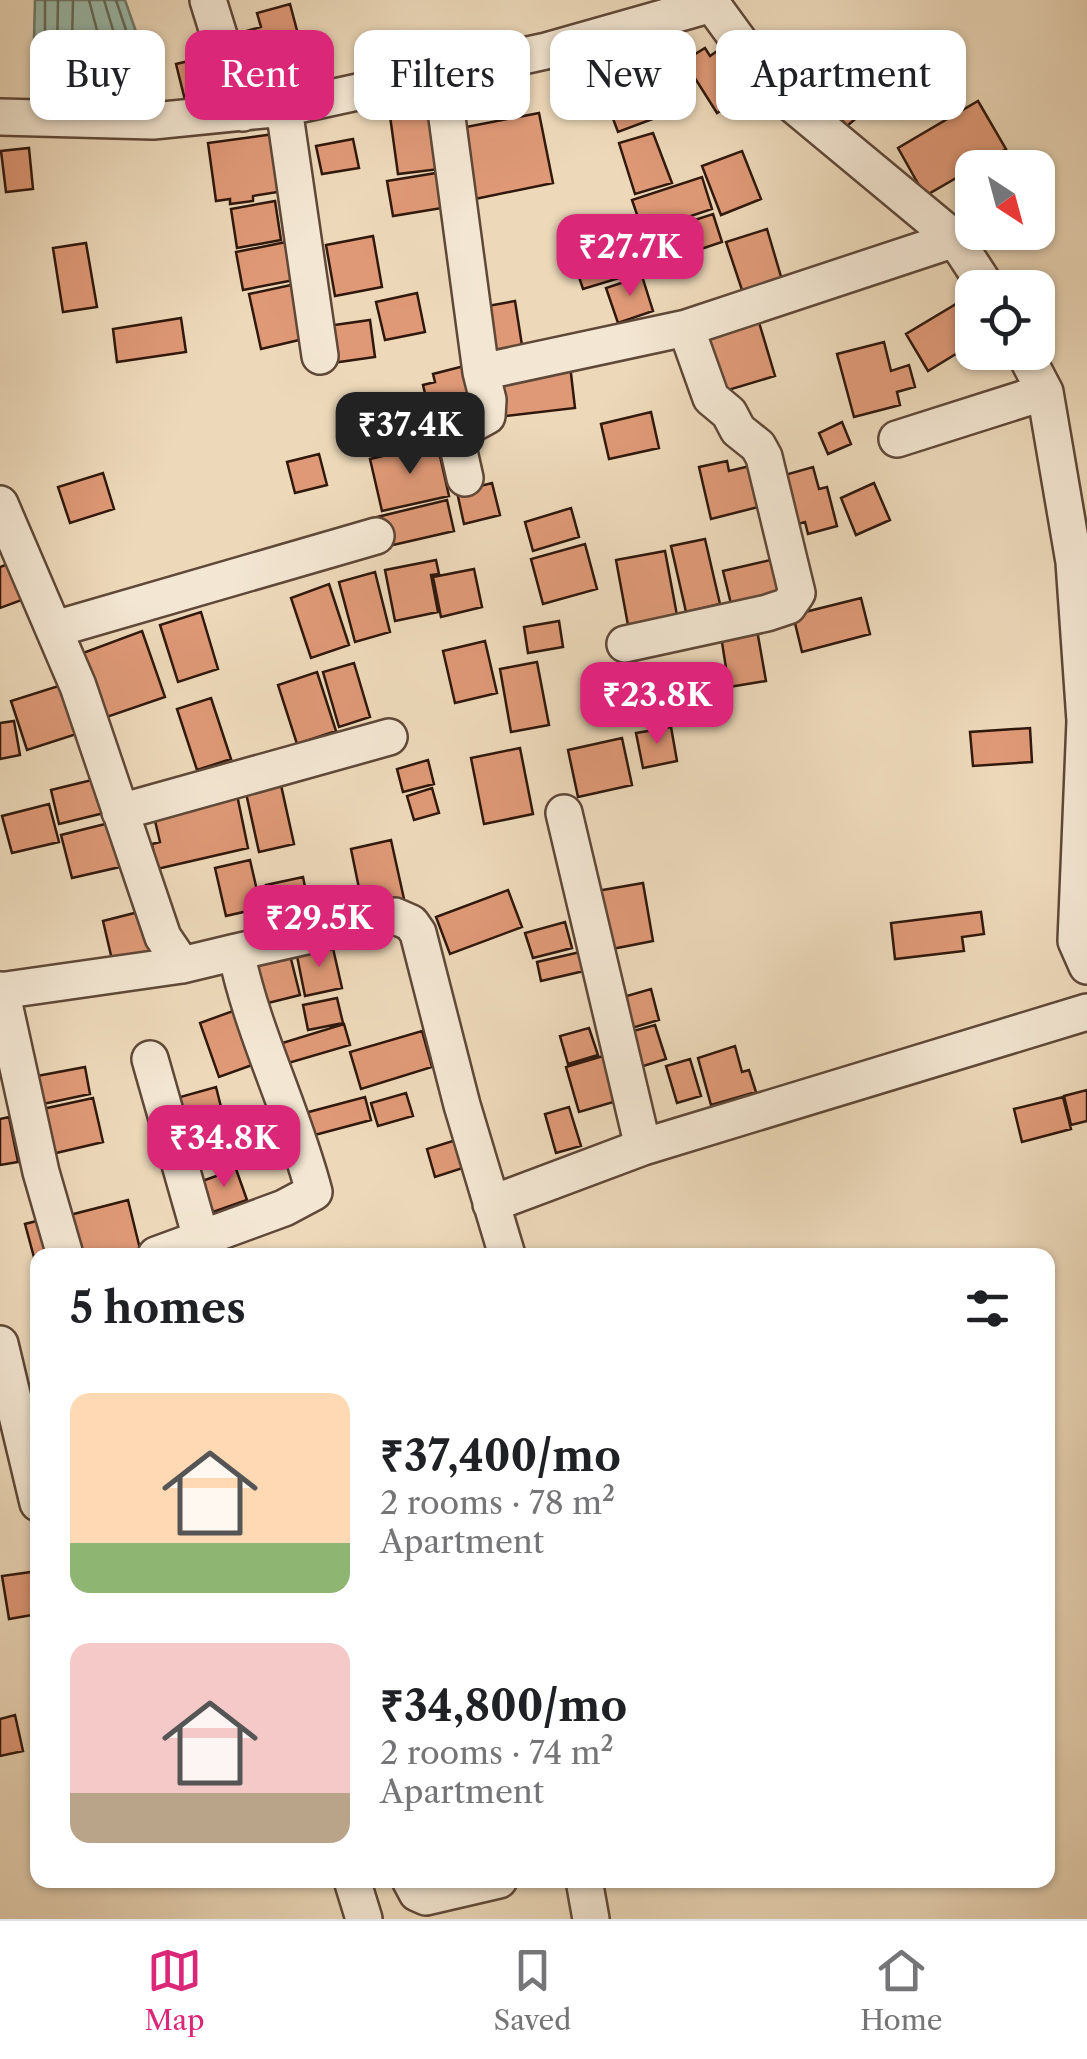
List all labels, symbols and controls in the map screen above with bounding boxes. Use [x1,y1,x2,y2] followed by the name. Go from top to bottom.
[30,30,165,120] chip: Buy
[185,30,334,120] chip: Rent
[354,30,530,120] chip: Filters
[550,30,696,120] chip: New
[716,30,966,120] chip: Apartment
[955,150,1055,250] north arrow
[955,150,1055,370] map controls
[549,214,711,299] pin: ₹27.7K
[579,227,681,266] text: ₹27.7K
[955,270,1055,370] button: locate
[329,392,491,477] pin: ₹37.4K
[358,405,462,444] text: ₹37.4K
[576,662,738,747] pin: ₹23.8K
[602,675,712,714] text: ₹23.8K
[238,885,400,970] pin: ₹29.5K
[265,898,373,937] text: ₹29.5K
[143,1105,305,1190] pin: ₹34.8K
[169,1118,279,1157] text: ₹34.8K
[960,1281,1015,1336] icon: filters
[70,1282,246,1334] text: 5 homes
[380,1430,621,1482] text: ₹37,400/mo
[150,1433,270,1553] icon: home
[380,1483,615,1522] text: 2 rooms · 78 m²
[380,1522,544,1561] text: Apartment
[380,1680,627,1732] text: ₹34,800/mo
[150,1683,270,1803] icon: home
[380,1733,614,1772] text: 2 rooms · 74 m²
[380,1772,544,1811] text: Apartment
[144,1943,205,2037] tab: Map
[494,1943,571,2037] tab: Saved
[860,1943,943,2037] tab: Home

